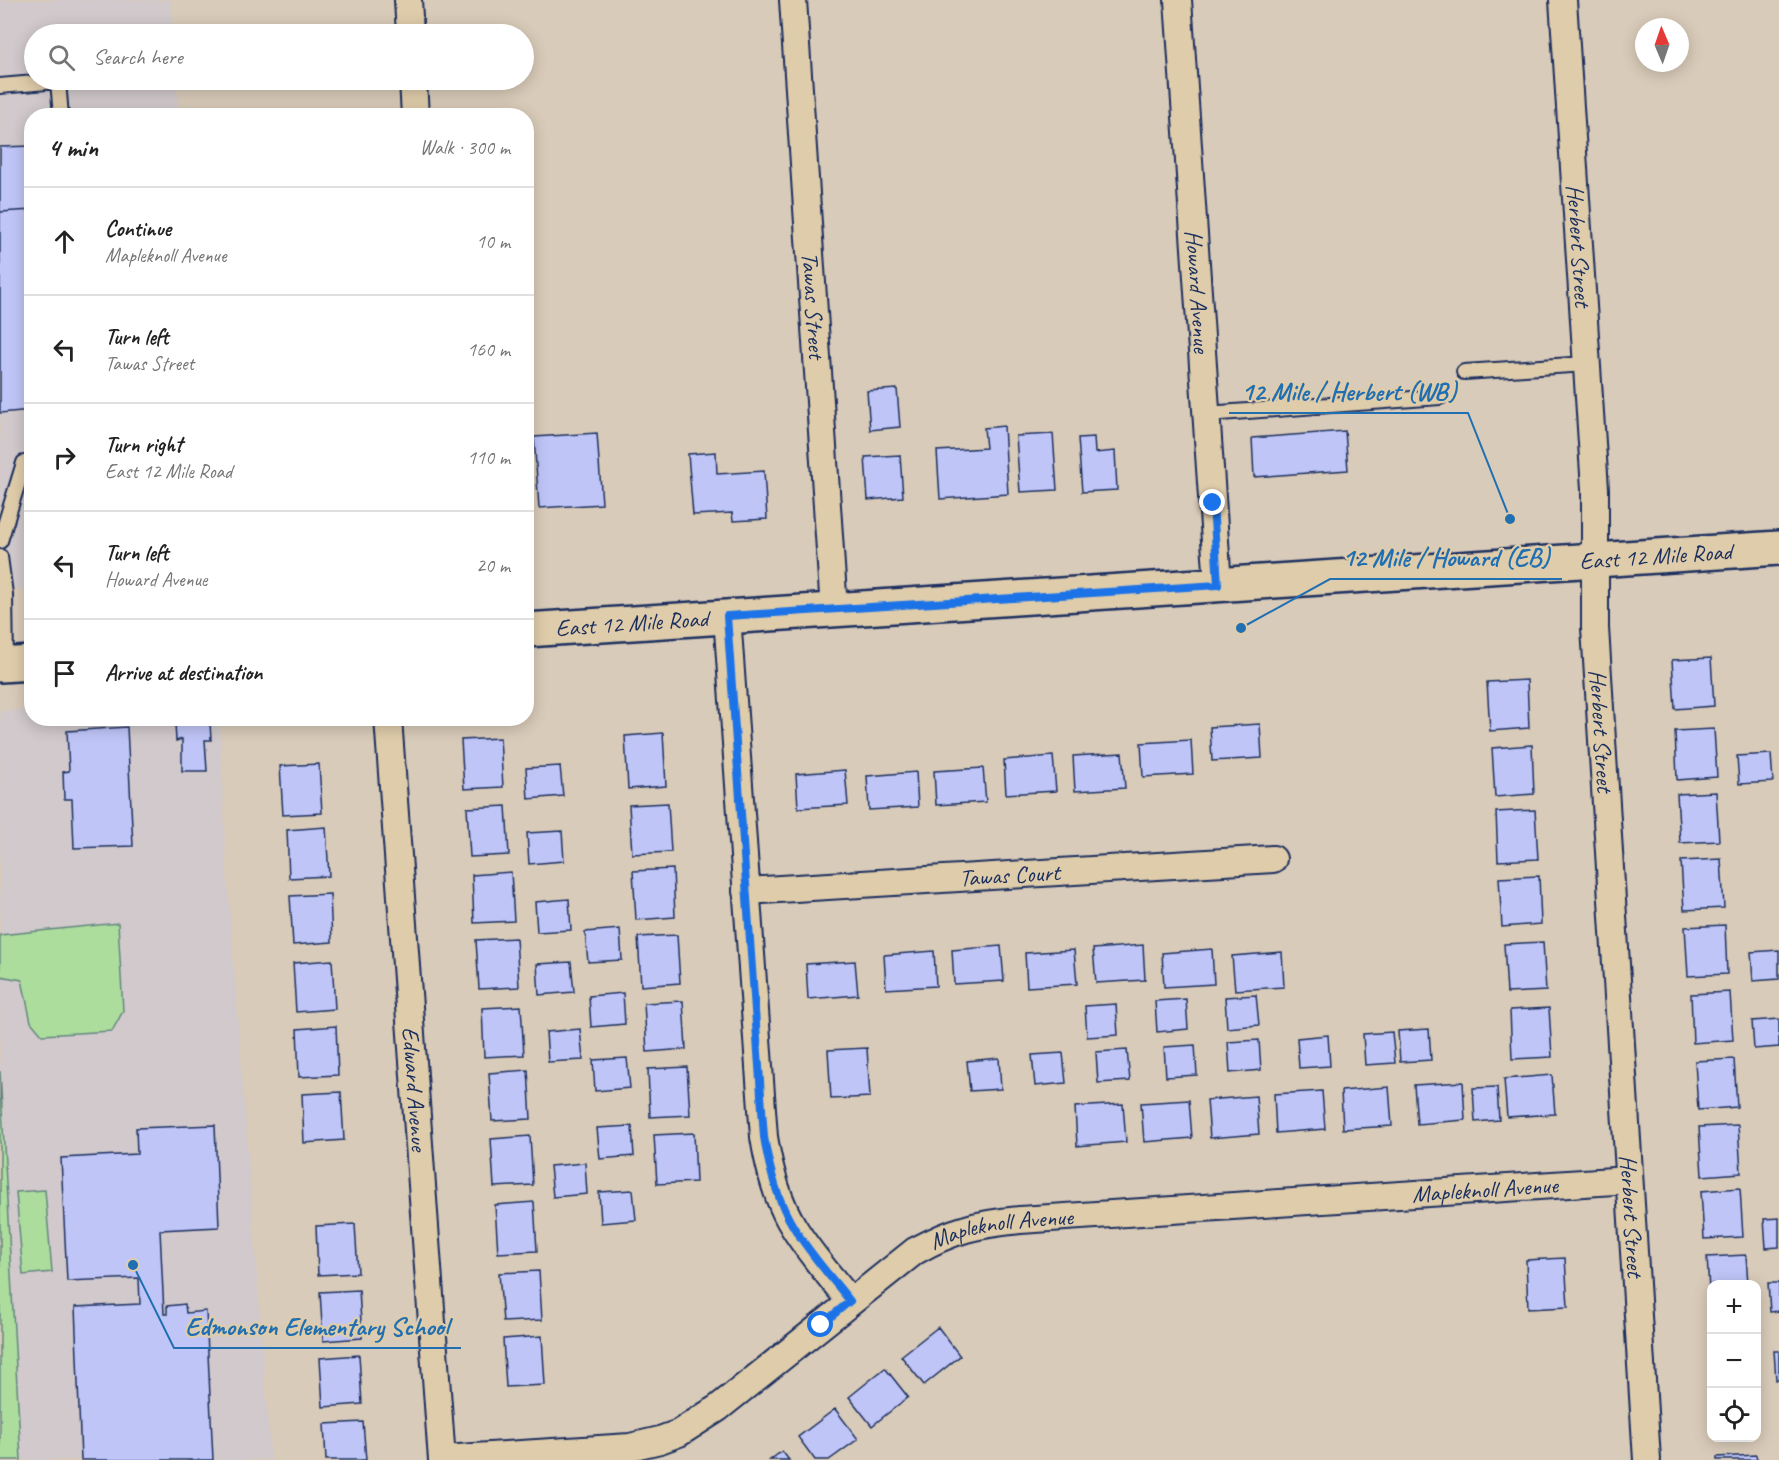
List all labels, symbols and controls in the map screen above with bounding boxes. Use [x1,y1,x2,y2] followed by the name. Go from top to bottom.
[1635,18,1689,72] north arrow
[24,24,534,90] search box
[45,41,78,74] icon: search
[93,43,183,71] text: Search here
[48,131,98,164] text: 4 min
[420,135,510,160] text: Walk · 300 m
[1560,183,1598,310] street label: Herbert Street
[105,215,171,243] text: Continue
[48,225,81,258] icon: ahead
[476,229,510,254] text: 10 m
[1179,229,1217,356] street label: Howard Avenue
[105,243,227,268] text: Mapleknoll Avenue
[795,251,832,362] street label: Tawas Street
[105,323,169,351] text: Turn left
[48,333,81,366] icon: left
[467,337,510,362] text: 160 m
[105,351,194,376] text: Tawas Street
[1229,369,1468,413] callout: 12 Mile / Herbert (WB)
[1241,375,1459,408] text: 12 Mile / Herbert (WB)
[105,431,182,459] text: Turn right
[48,441,81,474] icon: right
[467,445,510,470] text: 110 m
[105,459,232,484] text: East 12 Mile Road
[1199,489,1225,515] route end
[1330,535,1562,579] callout: 12 Mile / Howard (EB)
[1578,536,1736,576] street label: East 12 Mile Road
[105,539,169,567] text: Turn left
[1342,541,1552,574] text: 12 Mile / Howard (EB)
[48,549,81,582] icon: left
[476,553,510,578] text: 20 m
[105,567,207,592] text: Howard Avenue
[555,603,712,643] street label: East 12 Mile Road
[48,657,81,690] icon: arrive
[105,659,262,687] text: Arrive at destination
[1583,669,1620,795] street label: Herbert Street
[958,857,1063,893] street label: Tawas Court
[396,1026,435,1154] street label: Edward Avenue
[1613,1154,1651,1280] street label: Herbert Street
[1411,1170,1561,1209] street label: Mapleknoll Avenue
[924,1201,1076,1256] street label: Mapleknoll Avenue
[1707,1280,1761,1442] map controls
[1707,1280,1761,1334] button: +
[174,1304,461,1348] callout: Edmonson Elementary School
[185,1310,453,1343] text: Edmonson Elementary School
[807,1311,833,1337] route start
[1707,1334,1761,1388] button: −
[1707,1388,1761,1442] button: locate

